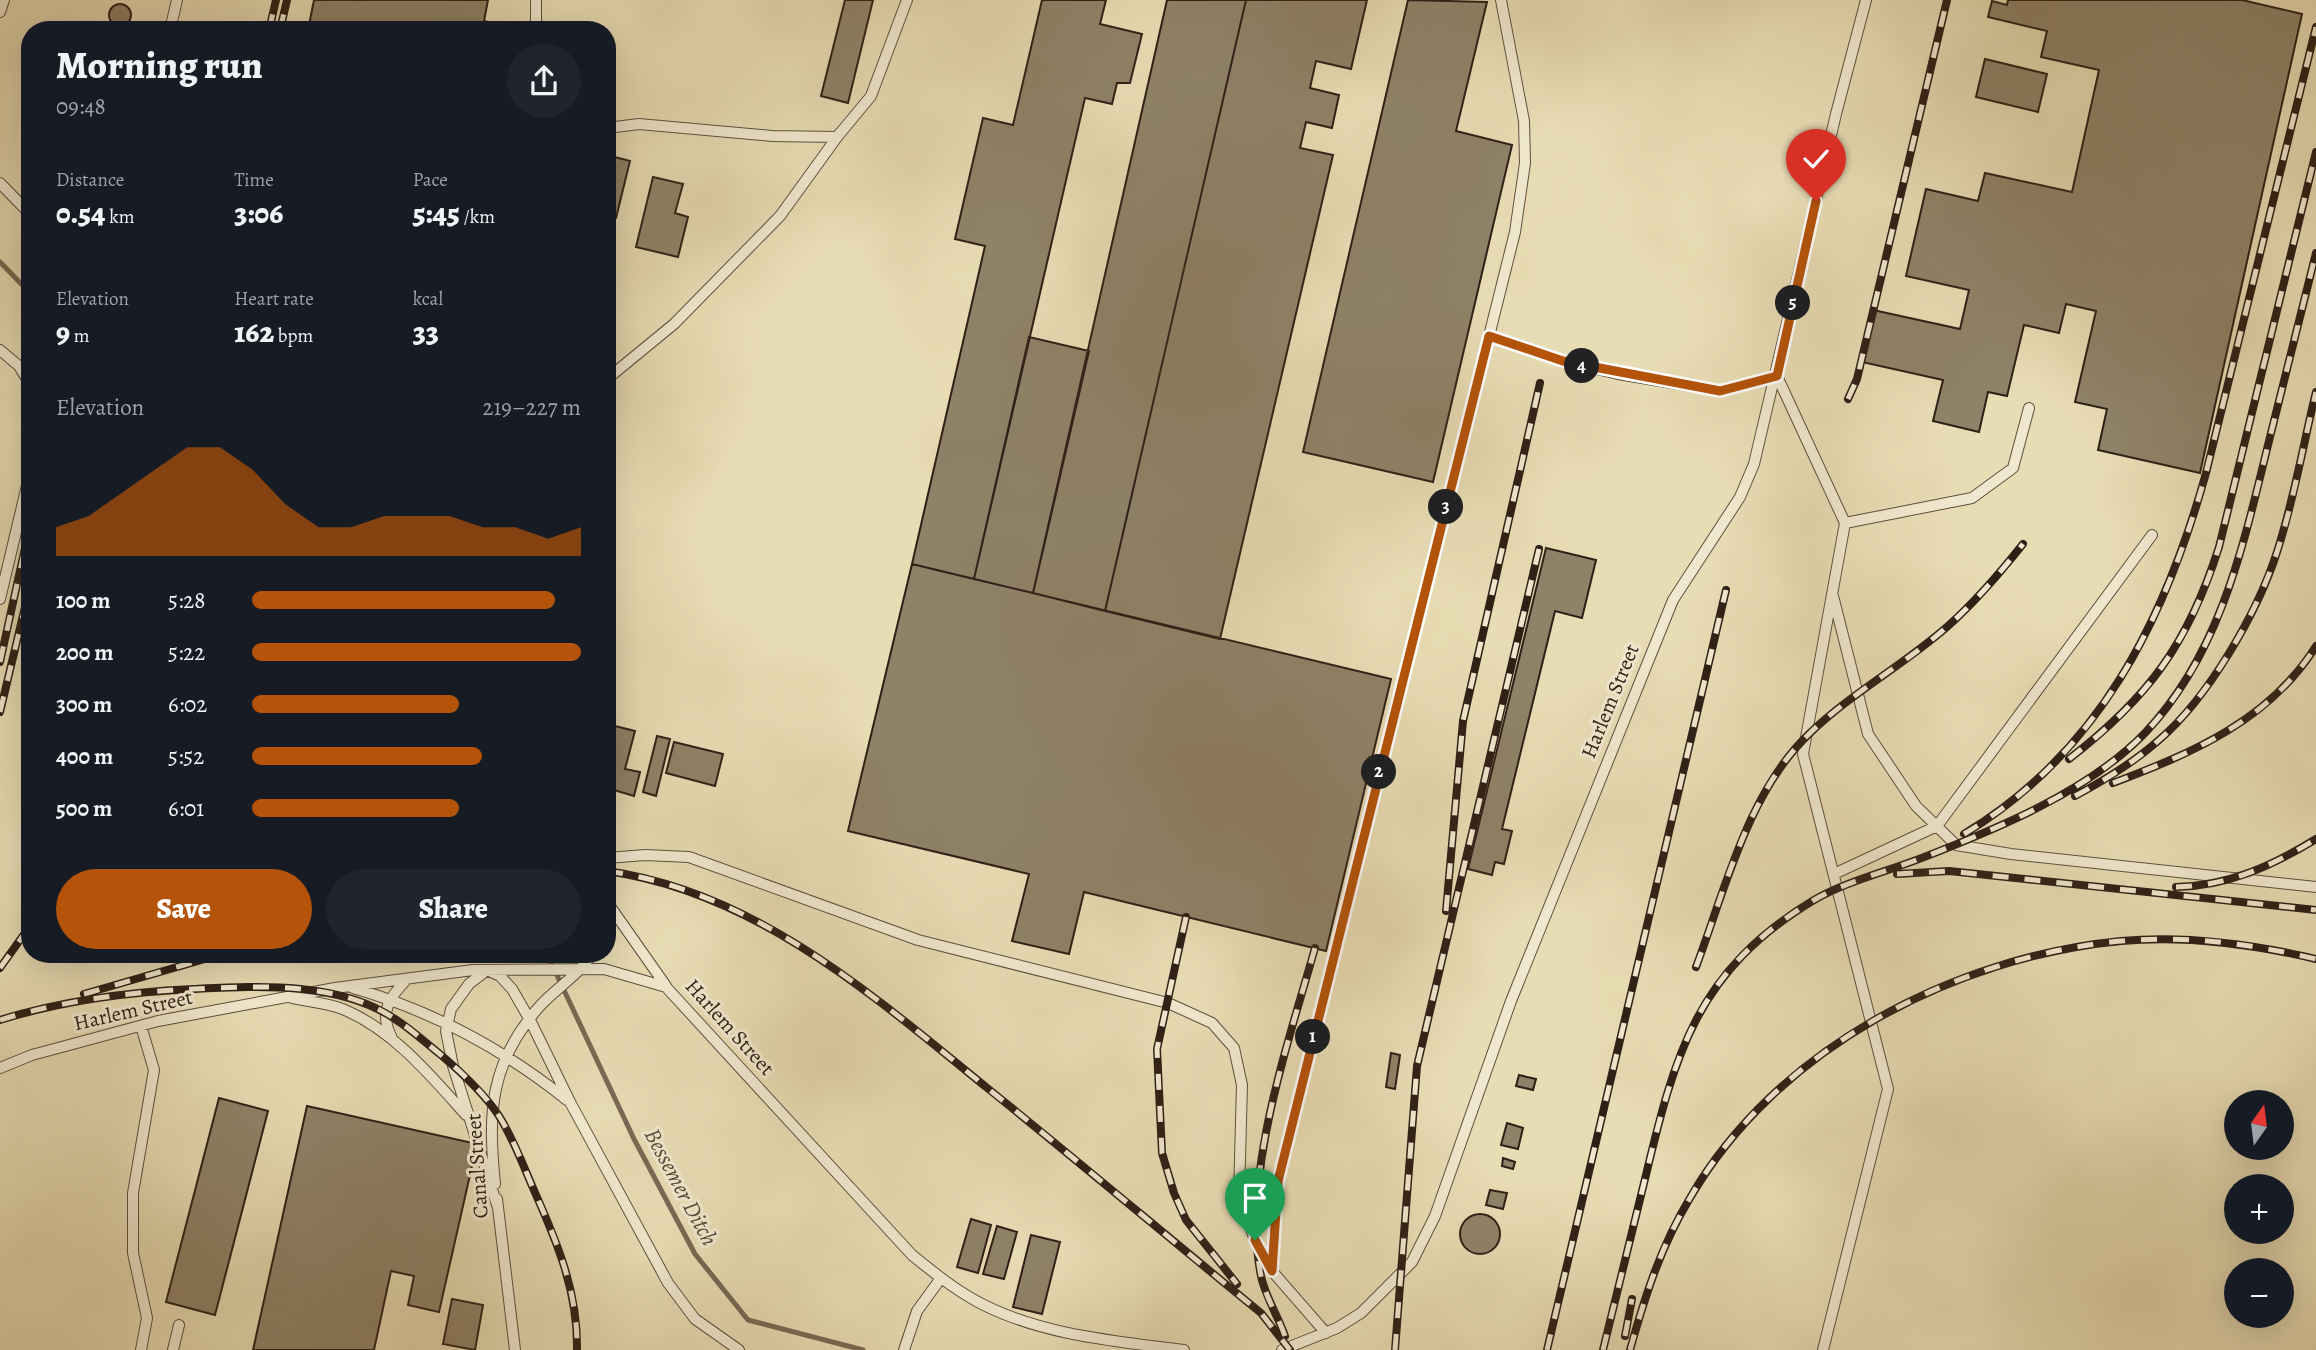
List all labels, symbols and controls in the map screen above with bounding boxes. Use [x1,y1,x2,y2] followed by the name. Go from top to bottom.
[56,39,263,91] text: Morning run
[507,44,581,118] button: share
[56,91,106,122] text: 09:48
[1786,129,1846,201] pin
[1797,140,1835,178] icon: check
[56,167,124,193] text: Distance
[234,167,274,193] text: Time
[413,167,448,193] text: Pace
[56,193,105,233] text: 0.54
[234,193,283,233] text: 3:06
[413,193,460,233] text: 5:45
[105,204,135,230] text: km
[460,204,495,230] text: /km
[56,286,129,312] text: Elevation
[234,286,314,312] text: Heart rate
[413,286,443,312] text: kcal
[1776,286,1811,320] pin: 5
[1788,289,1797,315] text: 5
[56,312,70,352] text: 9
[234,312,274,352] text: 162
[413,312,439,352] text: 33
[70,323,90,349] text: m
[274,323,313,349] text: bpm
[1564,348,1600,384] pin: 4
[1577,352,1586,378] text: 4
[56,392,144,423] text: Elevation
[483,392,581,423] text: 219–227 m
[1428,490,1464,524] pin: 3
[1441,493,1450,519] text: 3
[56,585,111,616] text: 100 m
[168,585,205,616] text: 5:28
[56,637,114,668] text: 200 m
[168,637,205,668] text: 5:22
[1574,640,1646,762] street label: Harlem Street
[56,689,112,720] text: 300 m
[168,689,207,720] text: 6:02
[56,741,113,772] text: 400 m
[168,741,204,772] text: 5:52
[1362,754,1396,790] pin: 2
[1374,758,1383,784] text: 2
[56,793,112,824] text: 500 m
[168,793,204,824] text: 6:01
[56,869,312,949] button: Save
[326,869,581,949] button: Share
[679,973,781,1081] street label: Harlem Street
[71,983,195,1037] street label: Harlem Street
[1296,1020,1330,1054] pin: 1
[1309,1023,1316,1049] text: 1
[2224,1090,2294,1160] north arrow
[2224,1090,2294,1328] map controls
[459,1113,495,1219] street label: Canal Street
[637,1123,725,1251] water label: Bessemer Ditch
[1225,1168,1285,1240] pin
[2224,1174,2294,1244] button: +
[1236,1179,1274,1217] icon: arrive
[2224,1258,2294,1328] button: −

